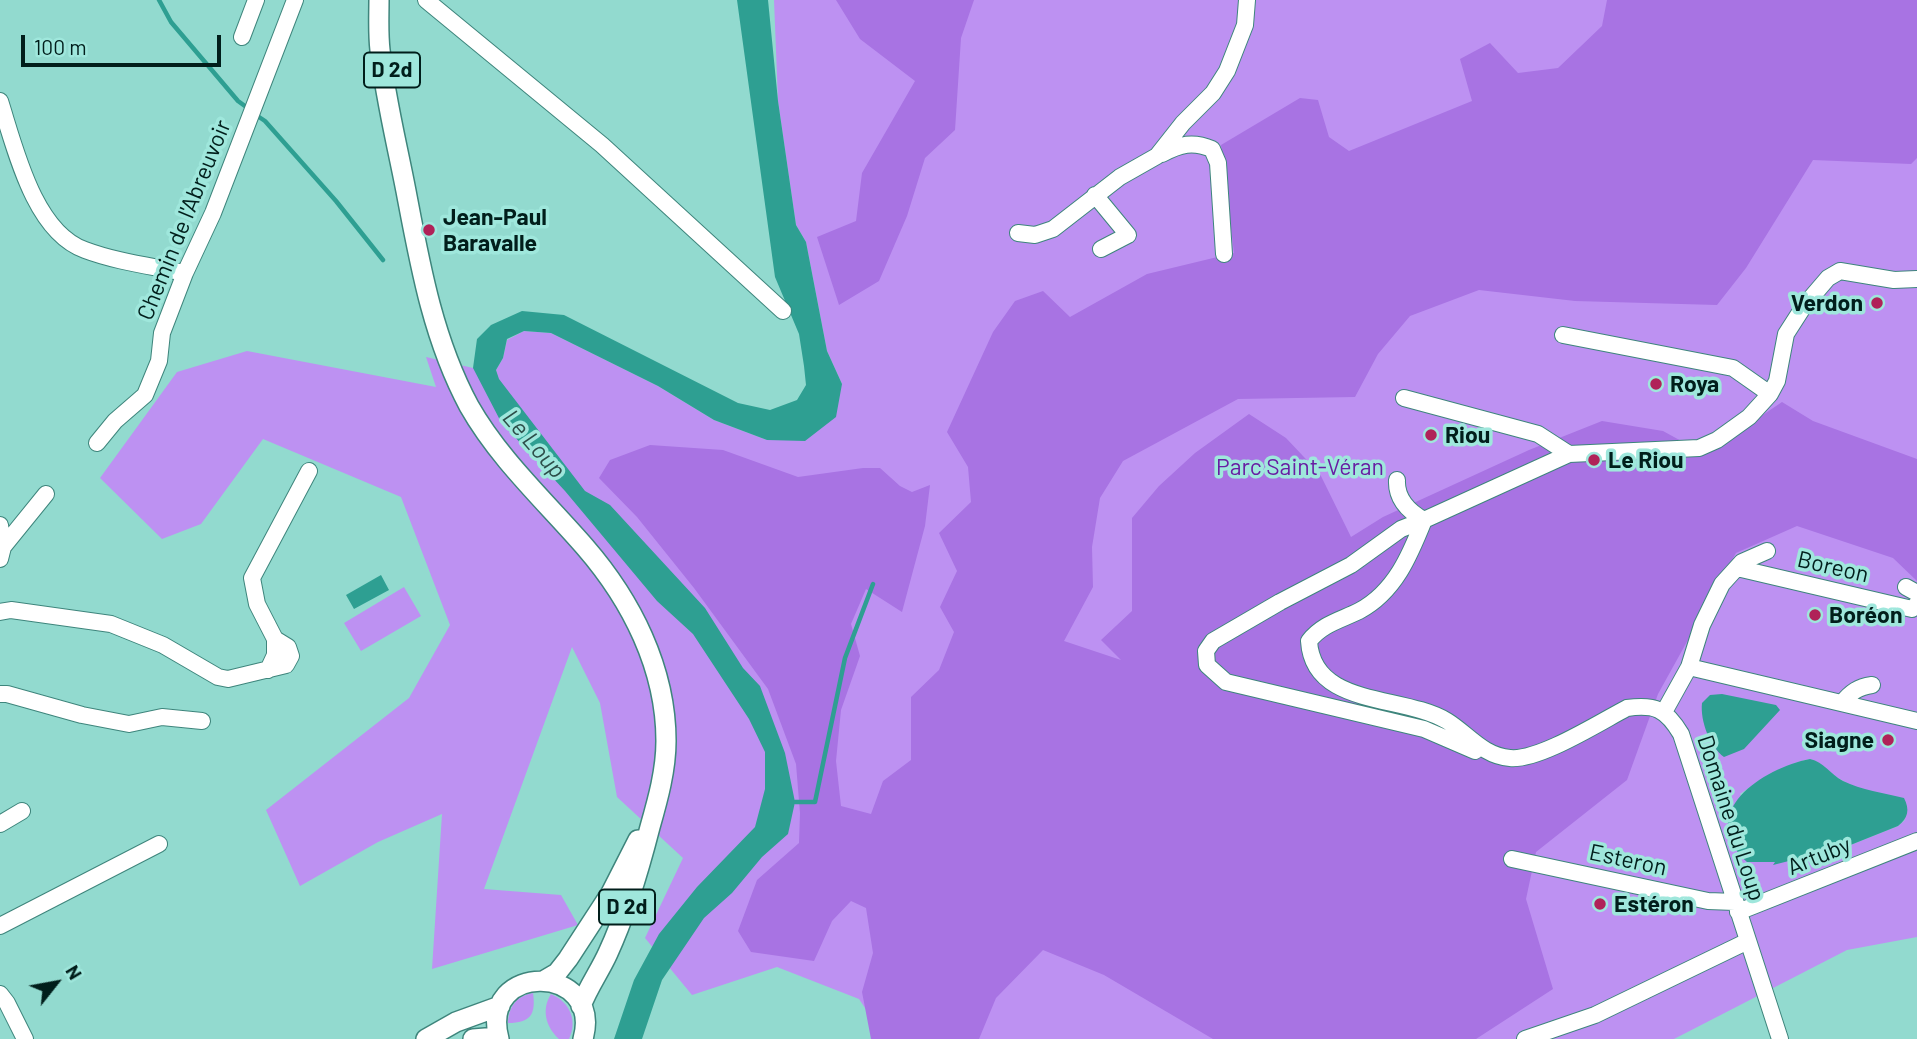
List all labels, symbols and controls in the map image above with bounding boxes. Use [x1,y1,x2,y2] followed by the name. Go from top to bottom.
[24,21,224,65] scale bar
[34,34,87,59] text: 100 m
[364,52,420,88] road number: D 2d
[131,116,237,324] street label: Chemin de l'Abreuvoir
[443,203,547,257] place label: Jean-Paul Baravalle
[421,222,437,238] marker: Jean-Paul Baravalle
[1791,289,1863,317] place label: Verdon
[1869,295,1885,311] marker: Verdon
[1670,370,1719,398] place label: Roya
[1648,376,1664,392] marker: Roya
[496,404,572,484] water label: Le Loup
[1445,421,1490,449] place label: Riou
[1423,427,1439,443] marker: Riou
[1608,446,1684,474] place label: Le Riou
[1586,452,1602,468] marker: Le Riou
[1216,453,1384,481] park label: Parc Saint-Véran
[1795,545,1871,589] street label: Boreon
[1829,601,1902,629] place label: Boréon
[1807,607,1823,623] marker: Boréon
[1804,726,1874,754] place label: Siagne
[1691,732,1771,904] street label: Domaine du Loup
[1880,732,1896,748] marker: Siagne
[1783,831,1855,881] street label: Artuby
[1587,838,1669,882] street label: Esteron
[599,890,655,925] road number: D 2d
[1614,890,1694,918] place label: Estéron
[1592,896,1608,912] marker: Estéron
[21,948,91,1018] north arrow
[61,961,88,983] text: N

